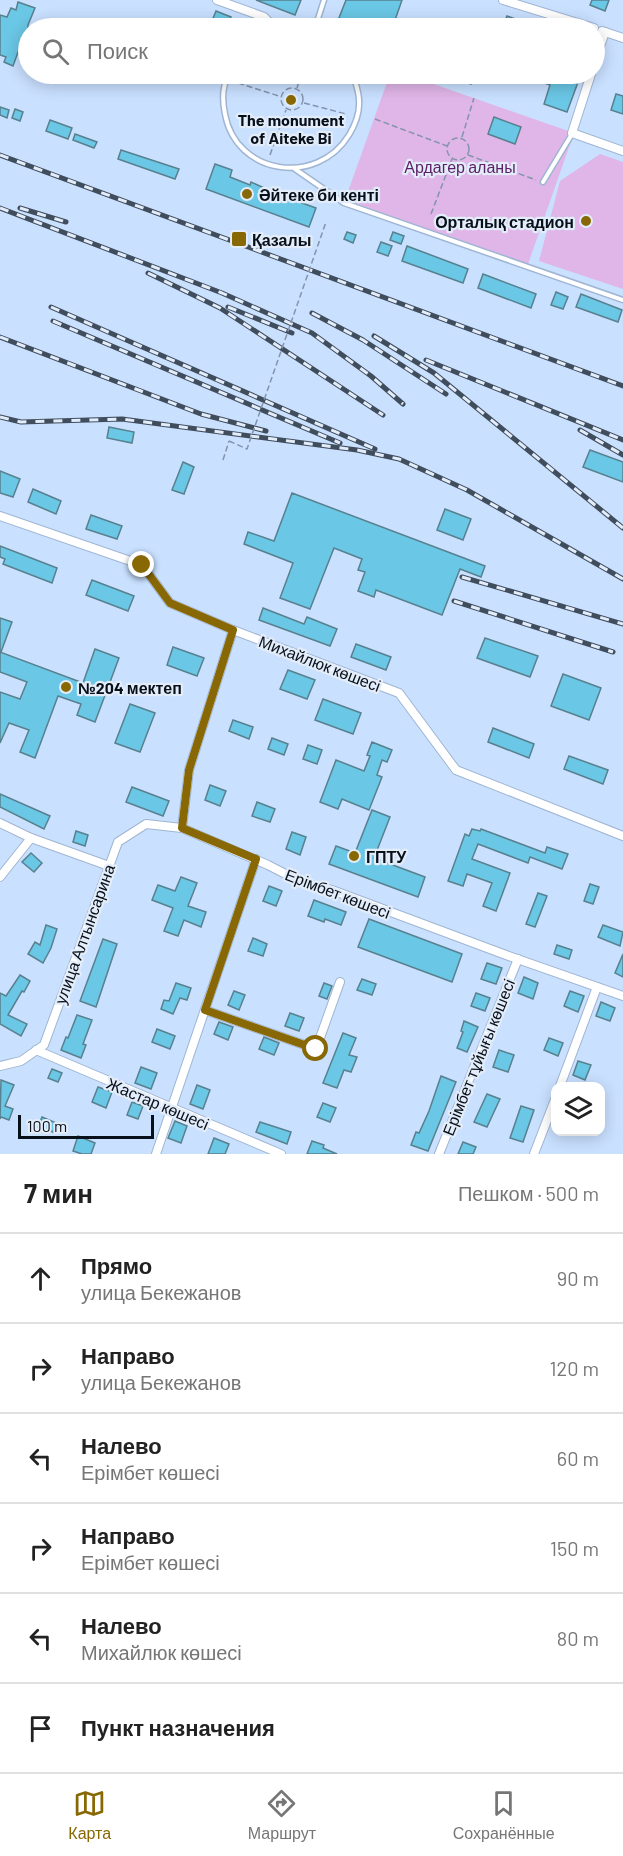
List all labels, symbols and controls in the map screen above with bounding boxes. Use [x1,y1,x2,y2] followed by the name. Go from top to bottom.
[18,18,605,84] search box
[39,35,72,68] icon: search
[87,37,148,63] text: Поиск
[284,93,298,107] marker: The monument of Aiteke Bi
[238,110,344,147] place label: The monument of Aiteke Bi
[404,157,516,176] park label: Ардагер аланы
[259,185,379,204] place label: Әйтеке би кенті
[240,187,254,201] marker: Әйтеке би кенті
[435,212,574,231] place label: Орталық стадион
[579,214,593,228] marker: Орталық стадион
[230,230,248,248] marker: Қазалы
[252,230,311,249] place label: Қазалы
[128,551,154,577] route end
[257,631,383,695] street label: Михайлюк көшесі
[78,678,182,697] place label: №204 мектеп
[59,680,73,694] marker: №204 мектеп
[366,847,407,866] place label: ГПТУ
[347,849,361,863] marker: ГПТУ
[50,861,118,1006] street label: улица Алтынсарина
[283,864,393,922] street label: Ерімбет көшесі
[438,976,518,1138] street label: Ерімбет тұйығы көшесі
[302,1035,328,1061] route start
[104,1073,212,1133] street label: Жастар көшесі
[551,1082,605,1136] map controls
[551,1082,605,1136] button: layers
[18,1112,154,1140] scale bar
[27,1116,67,1135] text: 100 m
[24,1177,93,1208] text: 7 мин
[458,1181,599,1205] text: Пешком · 500 m
[81,1252,152,1278] text: Прямо
[24,1262,57,1295] icon: ahead
[557,1266,599,1290] text: 90 m
[81,1280,241,1304] text: улица Бекежанов
[81,1342,175,1368] text: Направо
[24,1352,57,1385] icon: right
[549,1356,599,1380] text: 120 m
[81,1370,241,1394] text: улица Бекежанов
[81,1432,162,1458] text: Налево
[24,1442,57,1475] icon: left
[557,1446,599,1470] text: 60 m
[81,1460,220,1484] text: Ерімбет көшесі
[81,1522,175,1548] text: Направо
[24,1532,57,1565] icon: right
[550,1536,599,1560] text: 150 m
[81,1550,220,1574] text: Ерімбет көшесі
[81,1612,162,1638] text: Налево
[24,1622,57,1655] icon: left
[557,1626,599,1650] text: 80 m
[81,1640,242,1664] text: Михайлюк көшесі
[24,1712,57,1745] icon: arrive
[81,1714,275,1740] text: Пункт назначения
[68,1787,111,1843] tab: Карта
[248,1787,316,1843] tab: Маршрут
[453,1787,555,1843] tab: Сохранённые

